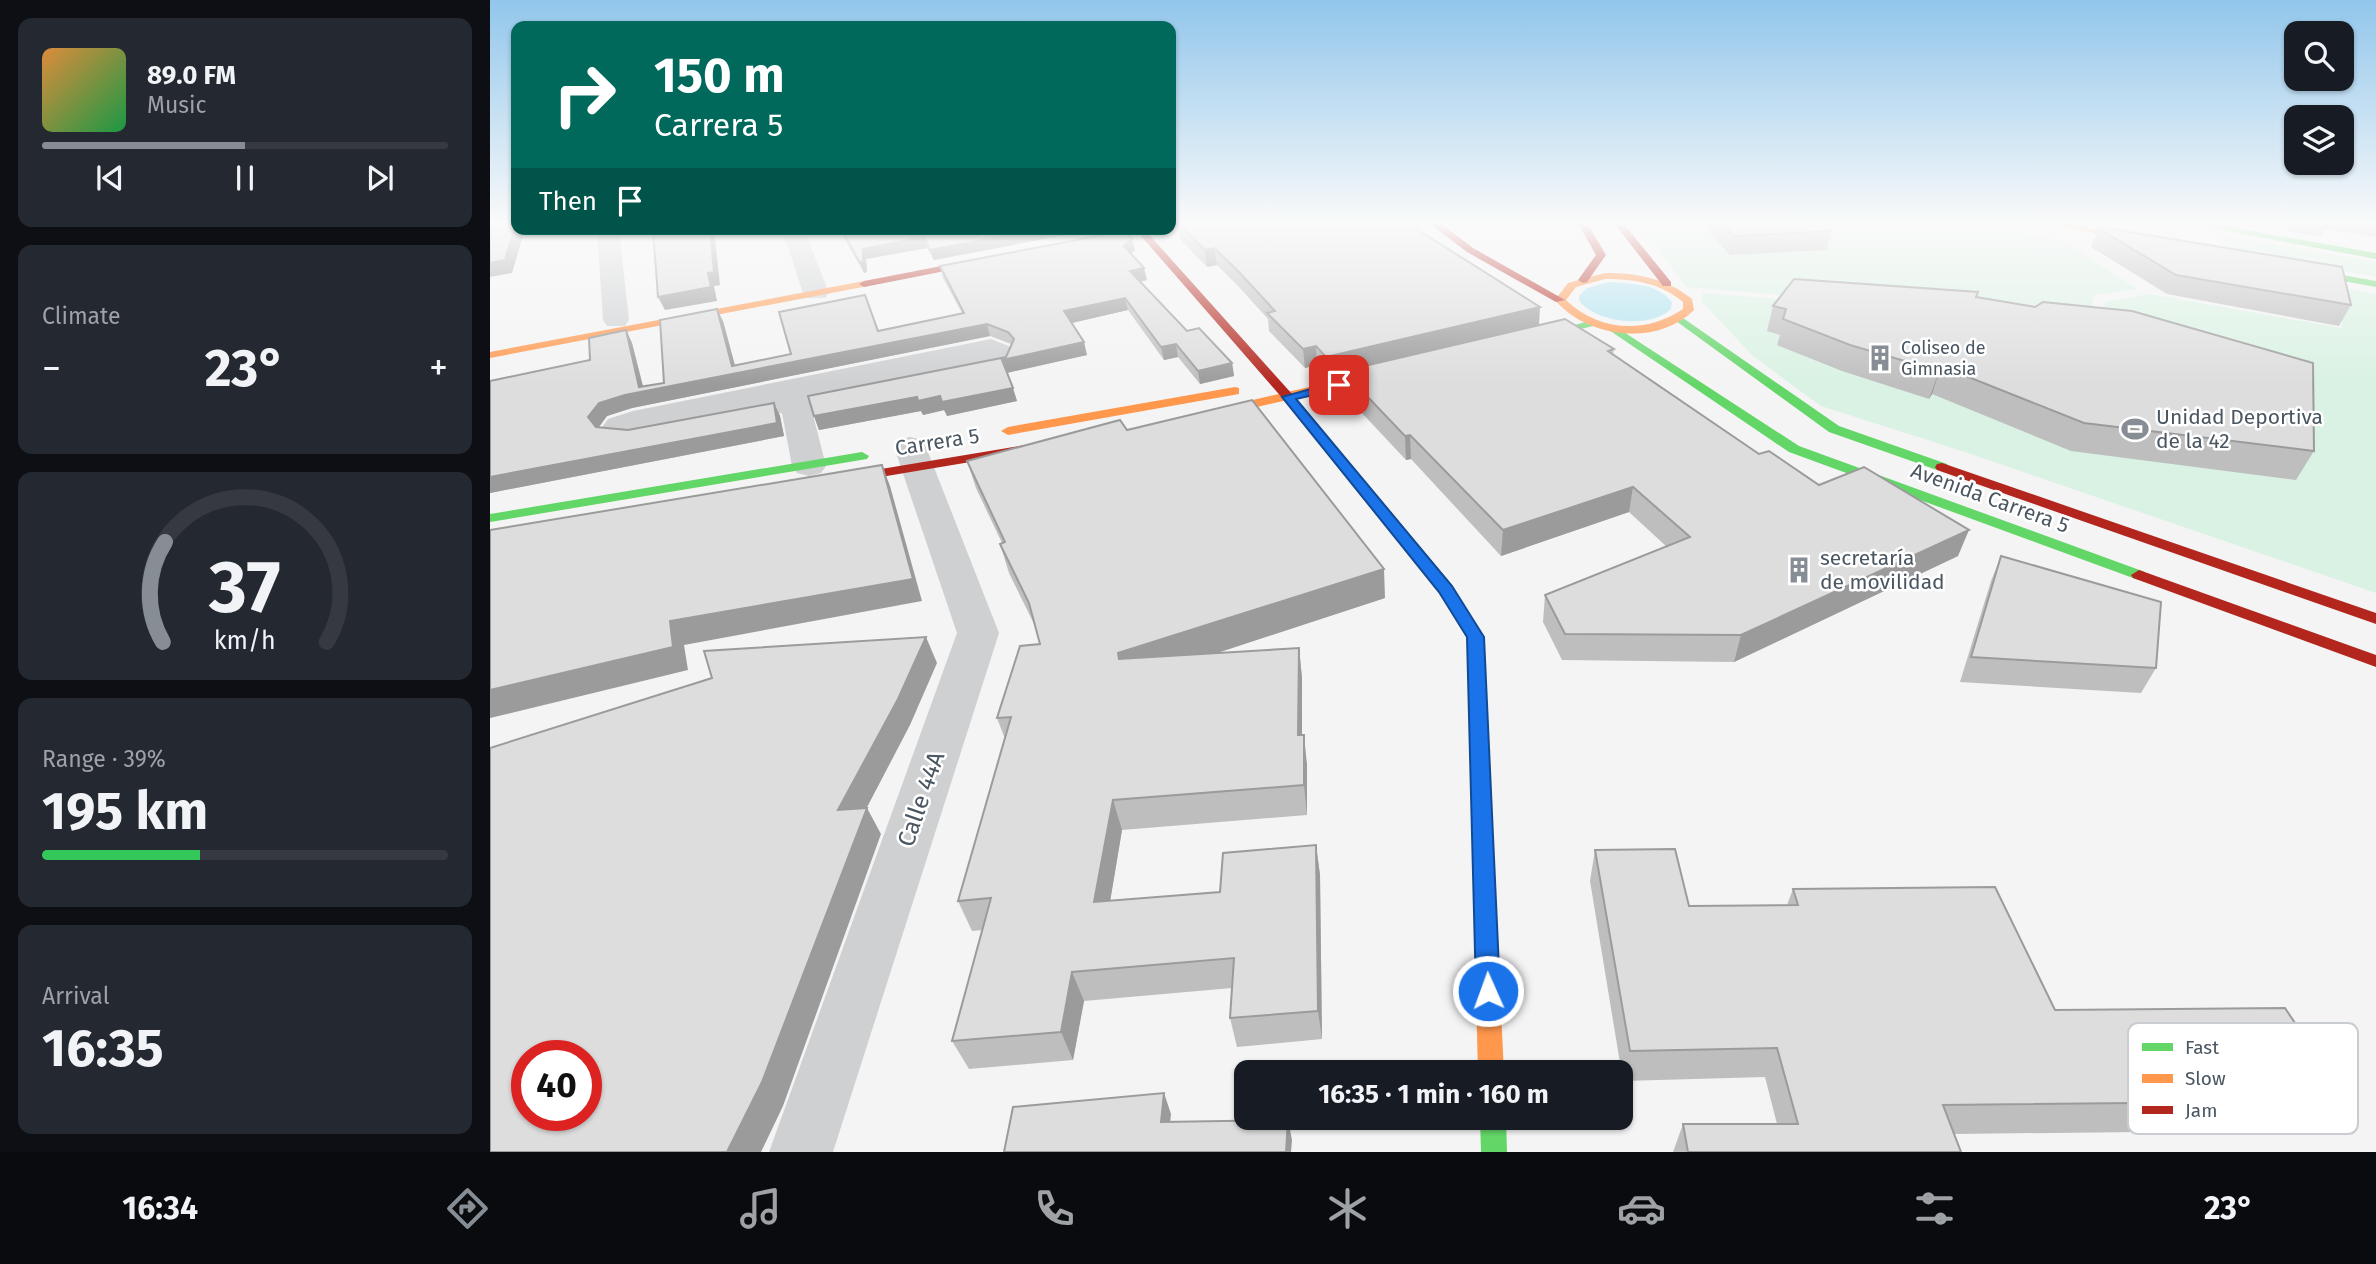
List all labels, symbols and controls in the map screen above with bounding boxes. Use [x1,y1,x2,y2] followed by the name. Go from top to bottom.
[2284,21,2354,175] map controls
[2284,21,2354,91] button: search
[654,46,785,105] text: 150 m
[539,49,630,140] icon: right
[147,60,236,91] text: 89.0 FM
[147,91,207,119] text: Music
[2284,105,2354,175] button: layers
[654,106,783,144] text: Carrera 5
[91,159,129,197] icon: previous
[226,159,264,197] icon: pause
[361,159,399,197] icon: next
[611,182,649,220] icon: arrive
[539,186,597,217] text: Then
[42,302,121,330] text: Climate
[205,337,285,400] text: 23°
[1901,337,1986,380] place label: Coliseo de Gimnasia
[1865,343,1895,373] building icon: Coliseo de Gimnasia
[42,345,61,391] text: −
[429,345,448,391] text: +
[1309,355,1369,415] pin
[1320,366,1358,404] icon: arrive
[2156,404,2323,454] place label: Unidad Deportiva de la 42
[2120,414,2150,444] sports icon: Unidad Deportiva de la 42
[893,423,981,461] street label: Carrera 5
[1907,457,2073,539] street label: Avenida Carrera 5
[208,544,281,631] text: 37
[1820,545,1945,595] place label: secretaría de movilidad
[1784,555,1814,585] building icon: secretaría de movilidad
[214,626,276,656] text: km/h
[42,745,166,773] text: Range · 39%
[892,748,950,850] street label: Calle 44A
[42,780,208,843] text: 195 km
[1451,954,1525,1028] position arrow
[42,982,109,1010] text: Arrival
[42,1017,164,1080] text: 16:35
[2128,1023,2358,1134] legend
[2185,1036,2219,1059] text: Fast
[511,1040,602,1131] speed limit sign: 40
[2185,1067,2226,1090] text: Slow
[1318,1079,1549,1110] text: 16:35 · 1 min · 160 m
[2185,1099,2217,1122] text: Jam
[443,1184,492,1233] icon: directions
[736,1184,785,1233] icon: music
[1030,1184,1079,1233] icon: phone
[1323,1184,1372,1233] icon: climate
[1617,1184,1666,1233] icon: car
[1910,1184,1959,1233] icon: filters
[122,1189,198,1227] text: 16:34
[2204,1189,2254,1227] text: 23°

